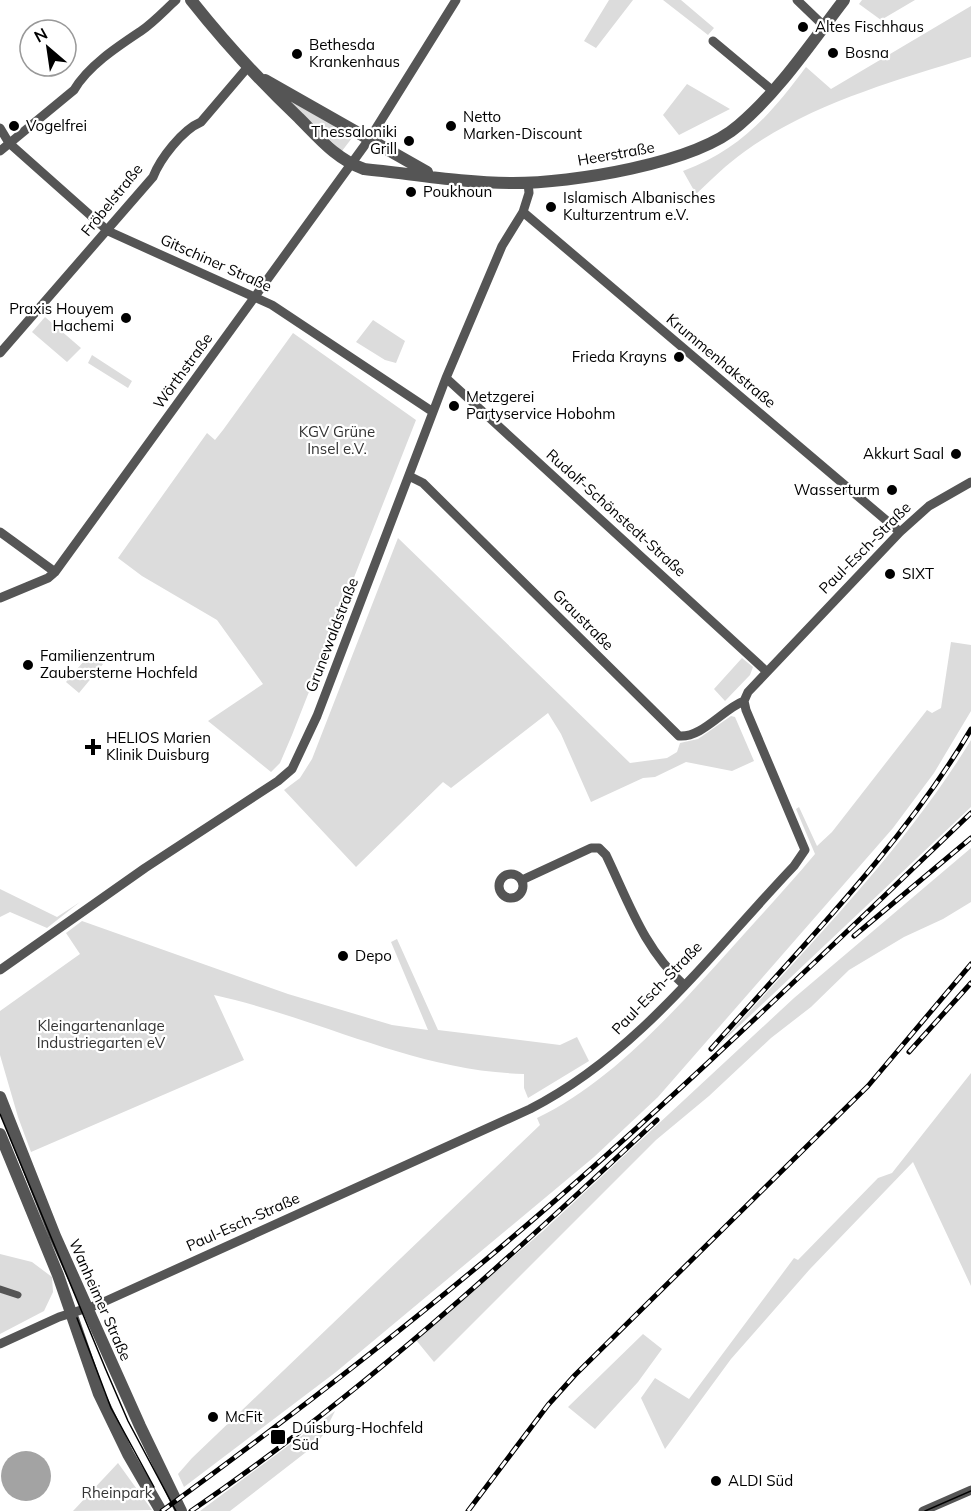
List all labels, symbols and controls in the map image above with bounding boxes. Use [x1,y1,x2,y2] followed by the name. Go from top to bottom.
[815,17,924,36] place label: Altes Fischhaus
[18,18,78,78] north arrow
[796,20,810,34] marker: Altes Fischhaus
[31,23,51,47] text: N
[309,35,400,71] place label: Bethesda Krankenhaus
[845,43,889,62] place label: Bosna
[826,46,840,60] marker: Bosna
[290,47,304,61] marker: Bethesda Krankenhaus
[463,107,582,143] place label: Netto Marken-Discount
[26,116,87,135] place label: Vogelfrei
[7,119,21,133] marker: Vogelfrei
[444,119,458,133] marker: Netto Marken-Discount
[311,122,397,158] place label: Thessaloniki Grill
[402,134,416,148] marker: Thessaloniki Grill
[576,137,656,170] street label: Heerstraße
[77,160,147,240] street label: Fröbelstraße
[423,182,492,201] place label: Poukhoun
[404,185,418,199] marker: Poukhoun
[563,188,715,224] place label: Islamisch Albanisches Kulturzentrum e.V.
[544,200,558,214] marker: Islamisch Albanisches Kulturzentrum e.V.
[158,229,275,296] street label: Gitschiner Straße
[9,299,114,335] place label: Praxis Houyem Hachemi
[663,309,780,412] street label: Krummenhakstraße
[119,311,133,325] marker: Praxis Houyem Hachemi
[149,329,216,412] street label: Wörthstraße
[572,347,667,366] place label: Frieda Krayns
[672,350,686,364] marker: Frieda Krayns
[466,387,615,423] place label: Metzgerei Partyservice Hobohm
[447,399,461,413] marker: Metzgerei Partyservice Hobohm
[299,422,375,458] park label: KGV Grüne Insel e.V.
[863,444,944,463] place label: Akkurt Saal
[542,445,690,580] street label: Rudolf-Schönstedt-Straße
[949,447,963,461] marker: Akkurt Saal
[794,480,880,499] place label: Wasserturm
[885,483,899,497] marker: Wasserturm
[815,498,915,598] street label: Paul-Esch-Straße
[902,564,934,583] place label: SIXT
[883,567,897,581] marker: SIXT
[301,575,362,695] street label: Grunewaldstraße
[549,585,618,654] street label: Graustraße
[40,646,198,682] place label: Familienzentrum Zaubersterne Hochfeld
[21,658,35,672] marker: Familienzentrum Zaubersterne Hochfeld
[106,728,211,764] place label: HELIOS Marien Klinik Duisburg
[84,738,102,756] marker: HELIOS Marien Klinik Duisburg
[607,937,706,1038] street label: Paul-Esch-Straße
[355,946,392,965] place label: Depo
[336,949,350,963] marker: Depo
[37,1016,166,1052] park label: Kleingartenanlage Industriegarten eV
[183,1188,302,1255] street label: Paul-Esch-Straße
[65,1236,136,1364] street label: Wanheimer Straße
[225,1407,263,1426] place label: McFit
[206,1410,220,1424] marker: McFit
[292,1418,423,1454] place label: Duisburg-Hochfeld Süd
[269,1428,287,1446] marker: Duisburg-Hochfeld Süd
[728,1471,793,1490] place label: ALDI Süd
[709,1474,723,1488] marker: ALDI Süd
[82,1483,153,1502] park label: Rheinpark

